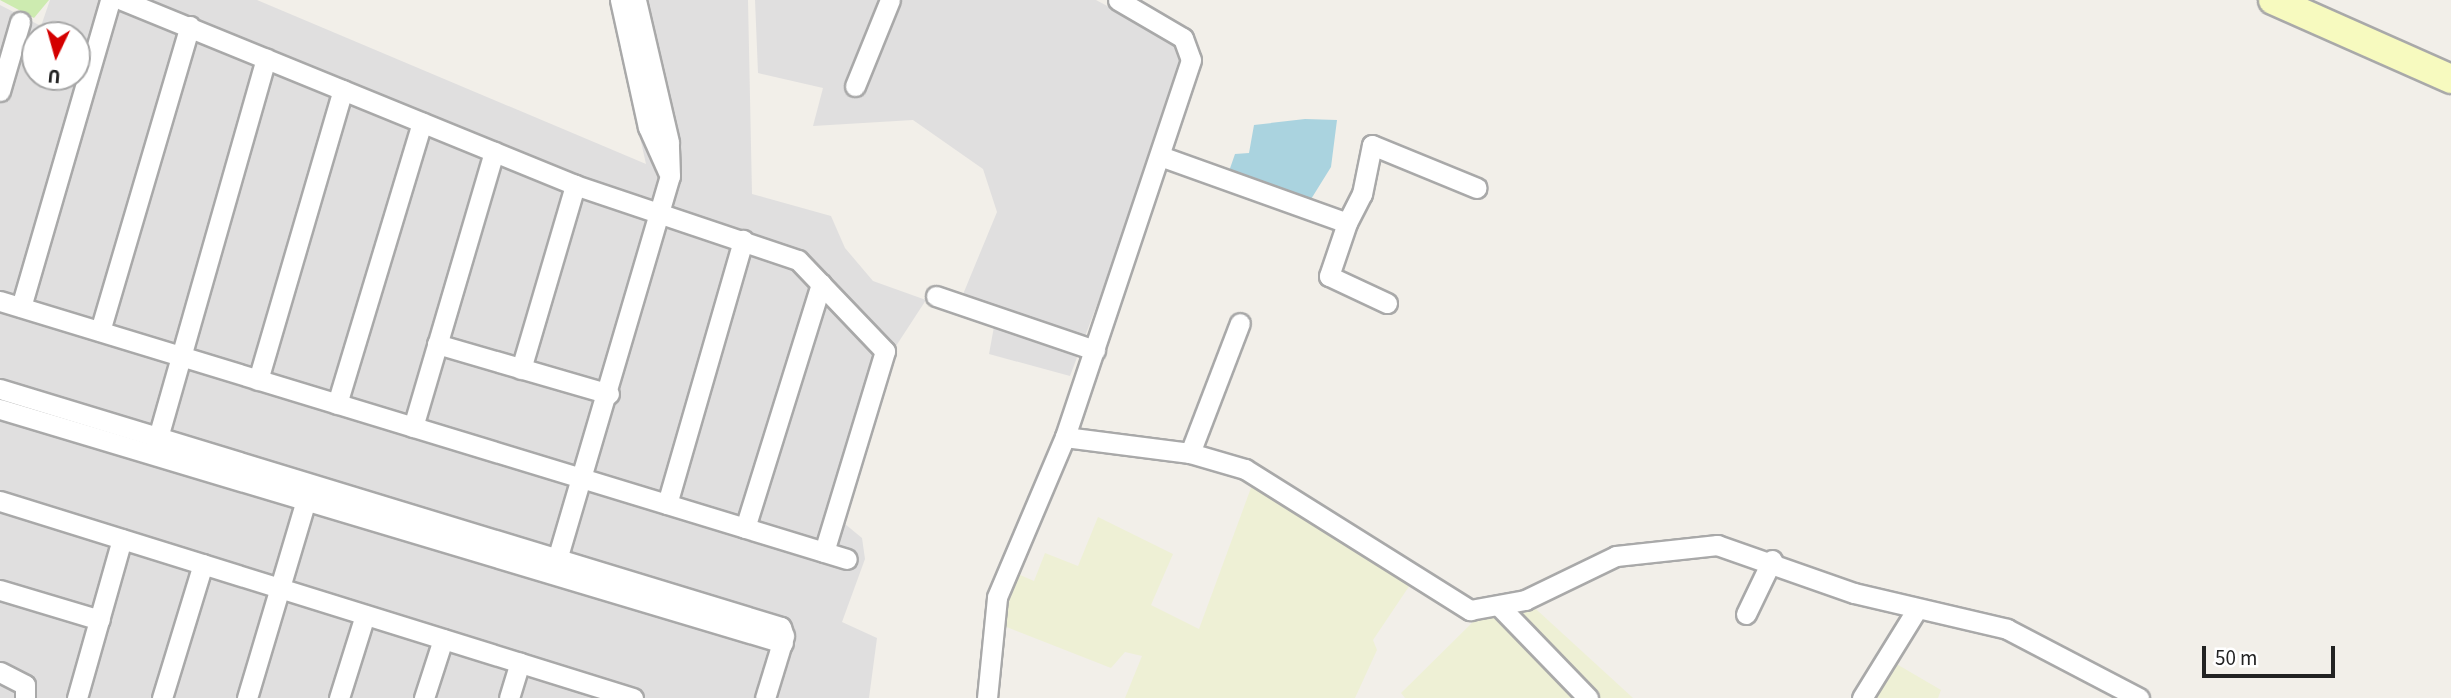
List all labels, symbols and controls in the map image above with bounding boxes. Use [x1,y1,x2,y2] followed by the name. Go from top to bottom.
[21,21,91,91] north arrow
[47,61,62,89] text: U
[2206,632,2339,676] scale bar
[2215,643,2257,673] text: 50 m

